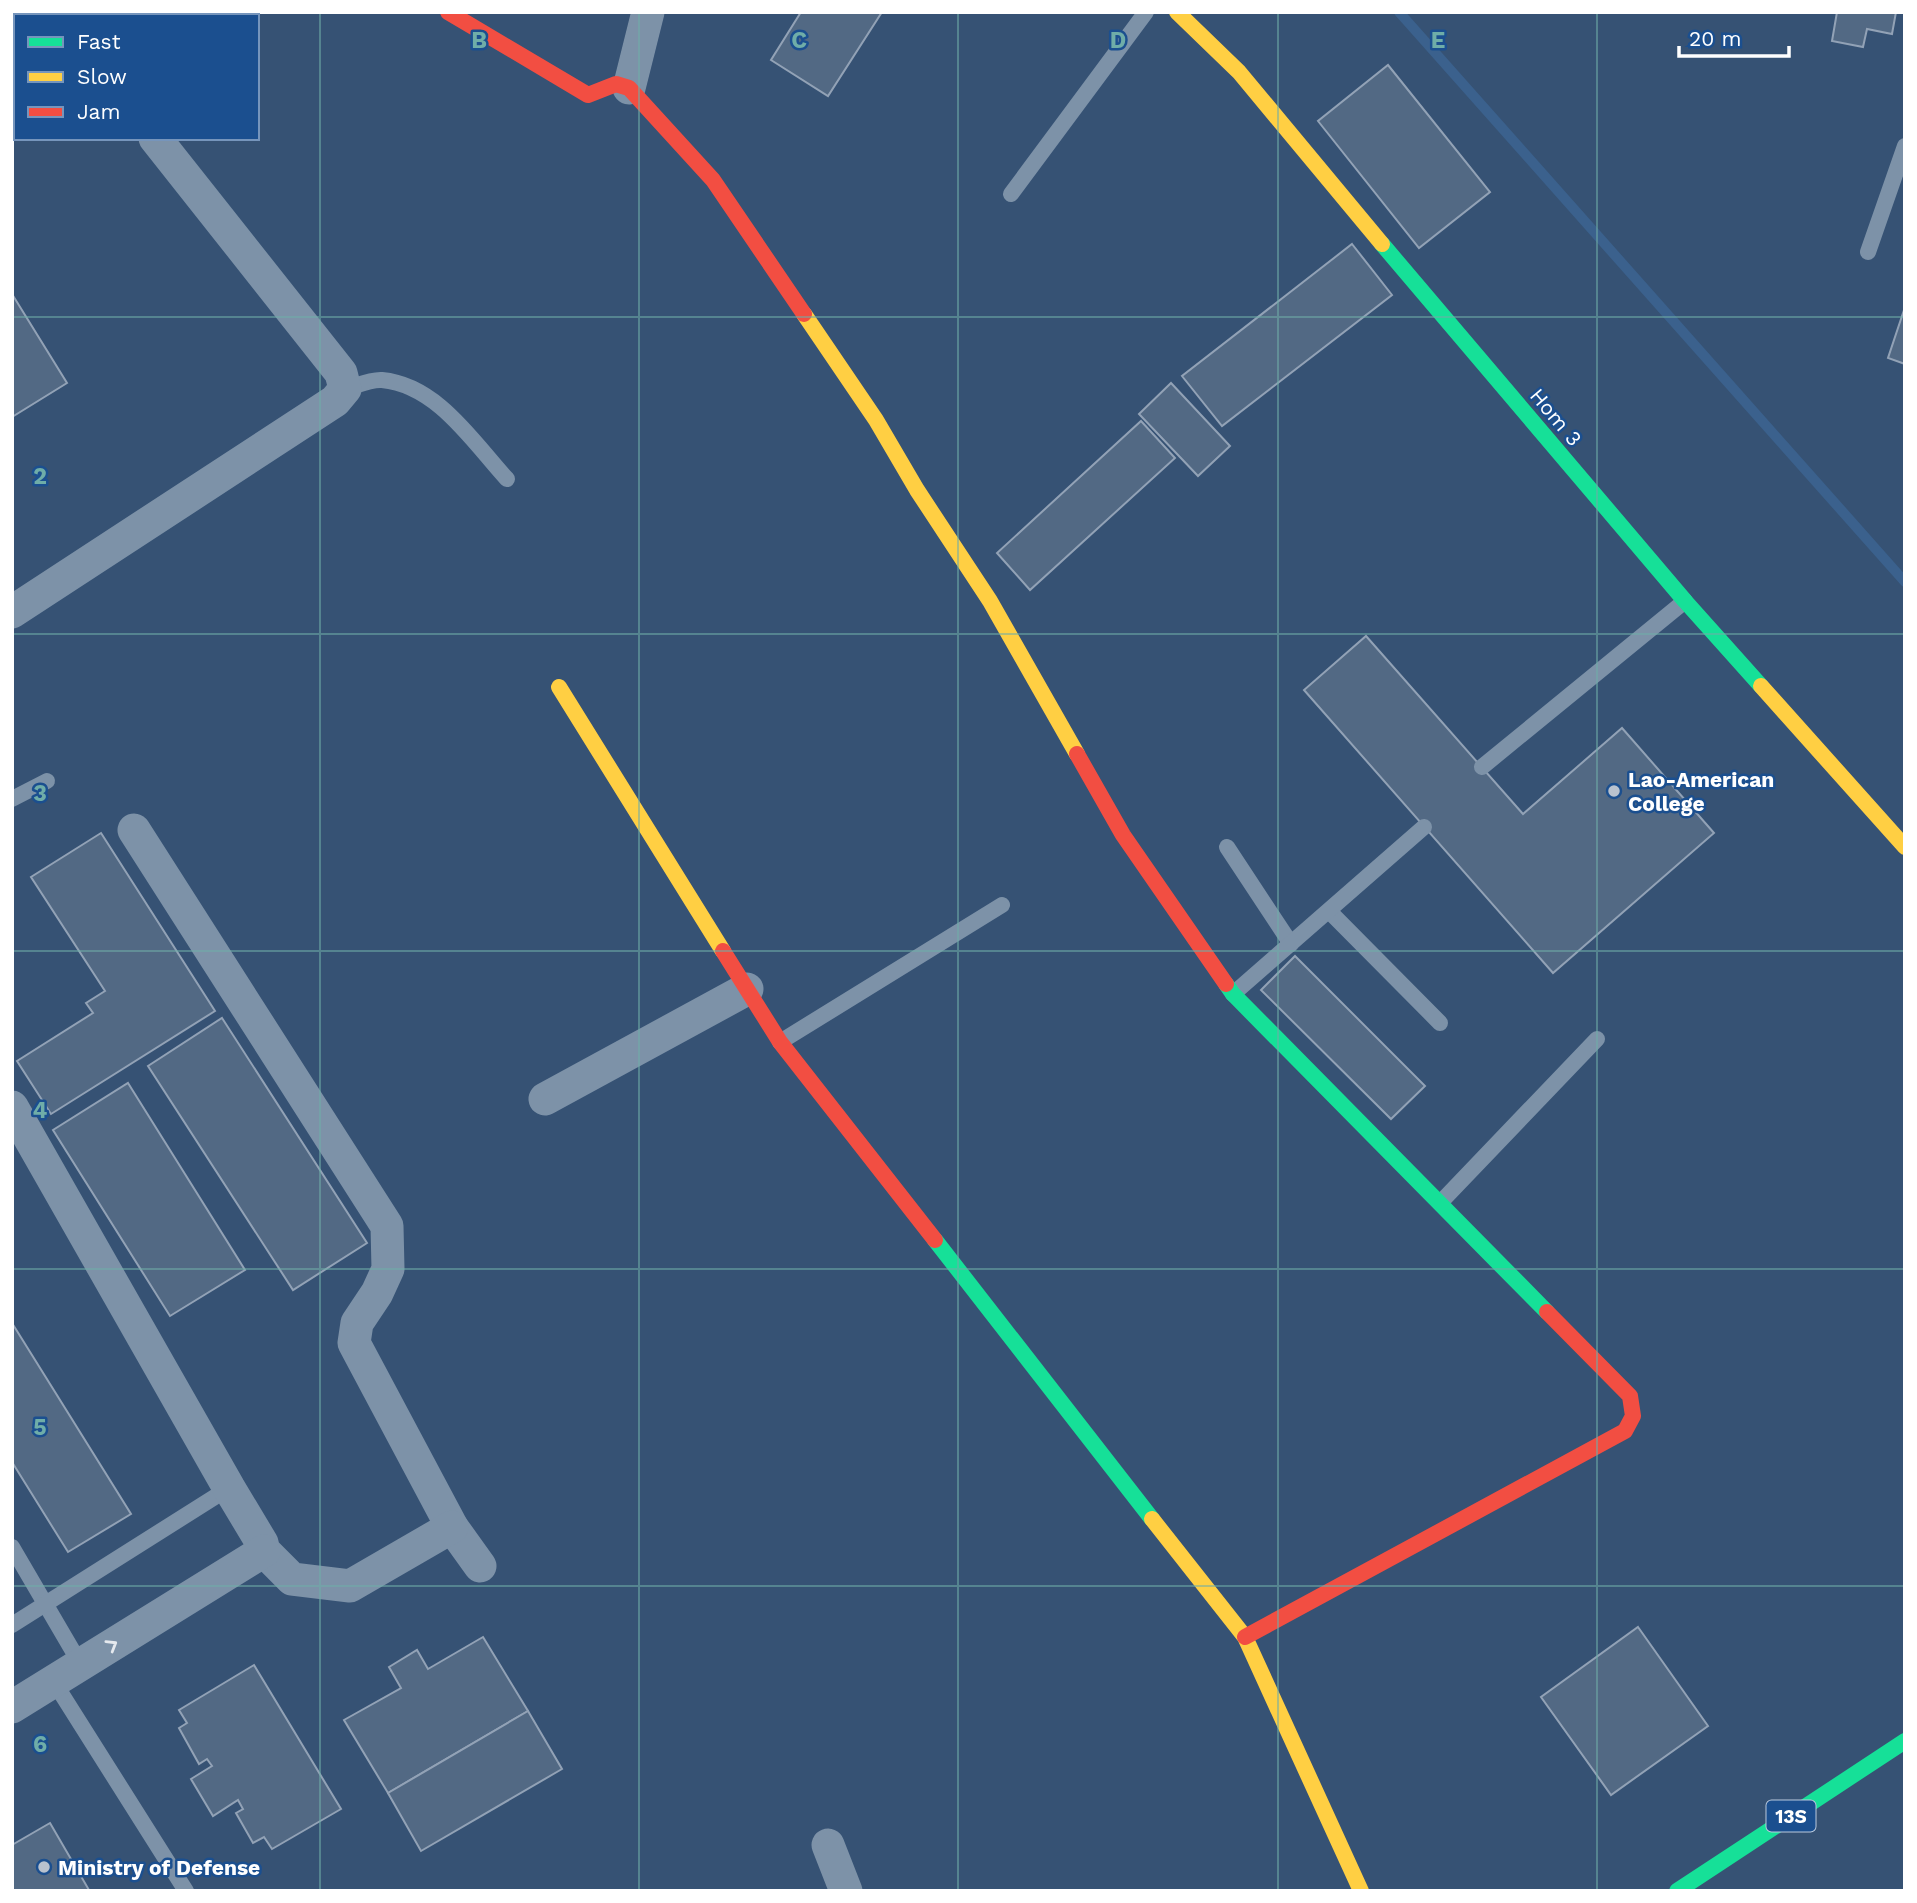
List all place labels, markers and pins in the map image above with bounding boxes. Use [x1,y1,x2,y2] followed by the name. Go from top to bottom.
[1628,767,1774,816] place label: Lao-American College
[1606,783,1622,799] marker: Lao-American College
[58,1855,260,1880] place label: Ministry of Defense
[36,1859,52,1875] marker: Ministry of Defense

